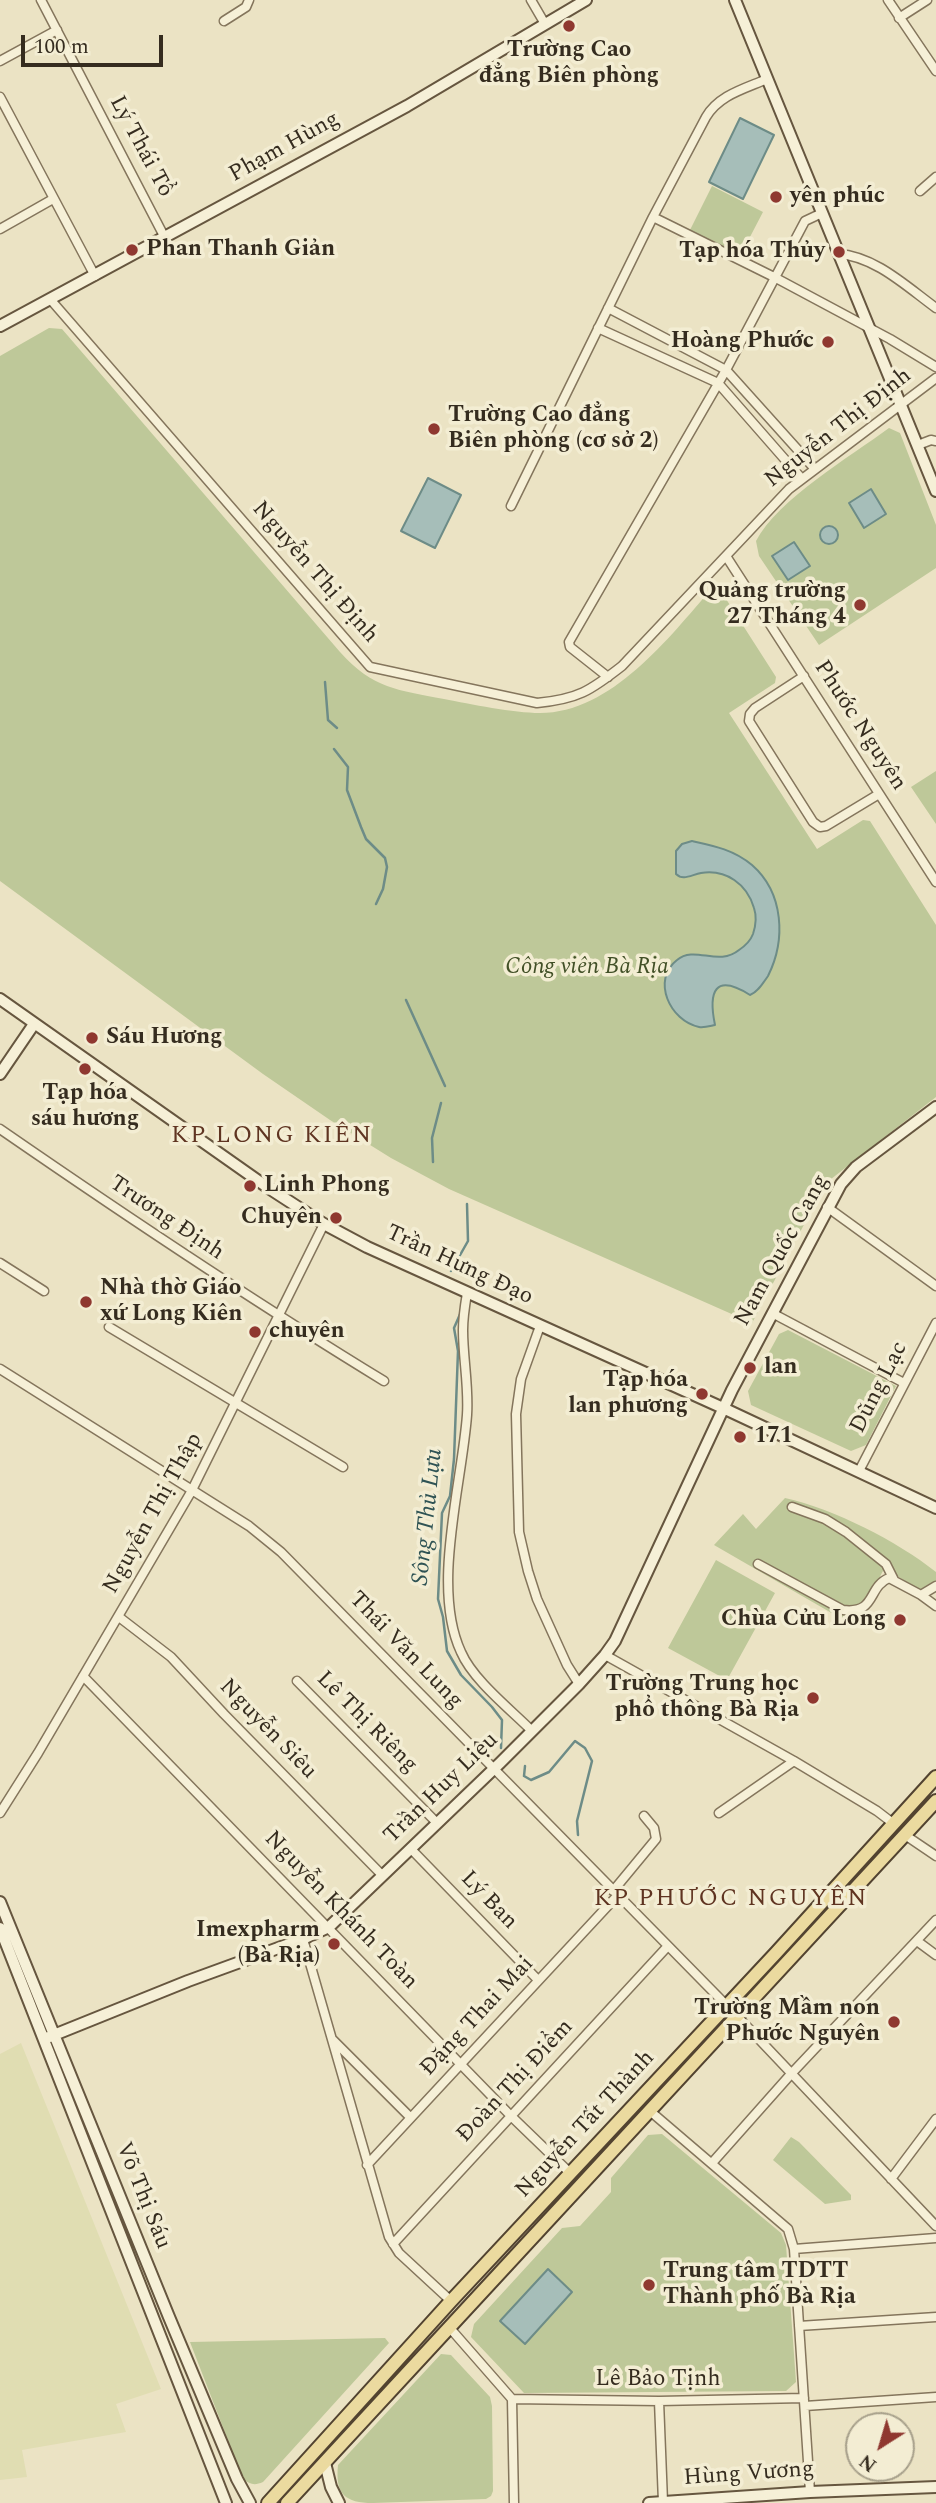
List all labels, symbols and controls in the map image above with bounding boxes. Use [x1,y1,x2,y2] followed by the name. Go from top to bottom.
[561,18,577,34] marker: Trường Cao đẳng Biên phòng
[24,21,166,65] scale bar
[34,31,89,63] text: 100 m
[479,37,659,91] place label: Trường Cao đẳng Biên phòng
[102,92,178,202] street label: Lý Thái Tổ
[225,106,345,190] street label: Phạm Hùng
[790,183,885,211] place label: yên phúc
[768,189,784,205] marker: yên phúc
[146,236,335,264] place label: Phan Thanh Giản
[679,238,825,266] place label: Tạp hóa Thủy
[124,242,140,258] marker: Phan Thanh Giản
[831,244,847,260] marker: Tạp hóa Thủy
[671,328,814,356] place label: Hoàng Phước
[820,334,836,350] marker: Hoàng Phước
[760,363,918,495] street label: Nguyễn Thị Định
[448,402,658,456] place label: Trường Cao đẳng Biên phòng (cơ sở 2)
[426,421,442,437] marker: Trường Cao đẳng Biên phòng (cơ sở 2)
[245,497,383,649] street label: Nguyễn Thị Định
[699,578,846,632] place label: Quảng trường 27 Tháng 4
[852,597,868,613] marker: Quảng trường 27 Tháng 4
[807,656,911,796] street label: Phước Nguyên
[505,954,669,982] park label: Công viên Bà Rịa
[106,1024,222,1052] place label: Sáu Hương
[84,1030,100,1046] marker: Sáu Hương
[77,1061,93,1077] marker: Tạp hóa sáu hương
[31,1080,139,1134] place label: Tạp hóa sáu hương
[172,1123,372,1151] district label: KP LONG KIÊN
[103,1170,229,1268] street label: Trương Định
[730,1170,836,1332] street label: Nam Quốc Cang
[264,1172,390,1200] place label: Linh Phong
[242,1178,258,1194] marker: Linh Phong
[241,1204,322,1232] place label: Chuyên
[328,1210,344,1226] marker: Chuyên
[381,1220,537,1312] street label: Trần Hưng Đạo
[100,1275,242,1329] place label: Nhà thờ Giáo xứ Long Kiên
[78,1294,94,1310] marker: Nhà thờ Giáo xứ Long Kiên
[269,1318,345,1346] place label: chuyên
[247,1324,263,1340] marker: chuyên
[845,1338,915,1438] street label: Dũng Lạc
[764,1354,798,1382] place label: lan
[742,1360,758,1376] marker: lan
[568,1367,688,1421] place label: Tạp hóa lan phương
[694,1386,710,1402] marker: Tạp hóa lan phương
[754,1423,793,1451] place label: 171
[98,1429,210,1599] street label: Nguyễn Thị Thập
[732,1429,748,1445] marker: 171
[408,1447,450,1587] water label: Sông Thủ Lựu
[342,1587,468,1715] street label: Thái Văn Lung
[721,1606,886,1634] place label: Chùa Cửu Long
[892,1612,908,1628] marker: Chùa Cửu Long
[309,1666,423,1780] street label: Lê Thị Riêng
[606,1671,799,1725] place label: Trường Trung học phổ thông Bà Rịa
[212,1674,322,1786] street label: Nguyễn Siêu
[805,1690,821,1706] marker: Trường Trung học phổ thông Bà Rịa
[379,1727,505,1851] street label: Trần Huy Liệu
[257,1826,423,1996] street label: Nguyễn Khánh Toàn
[453,1866,523,1936] street label: Lý Ban
[596,1886,866,1914] district label: KP PHƯỚC NGUYÊN
[196,1917,320,1971] place label: Imexpharm (Bà Rịa)
[326,1936,342,1952] marker: Imexpharm (Bà Rịa)
[415,1951,541,2083] street label: Đặng Thai Mai
[694,1995,880,2049] place label: Trường Mầm non Phước Nguyên
[886,2014,902,2030] marker: Trường Mầm non Phước Nguyên
[452,2015,580,2149] street label: Đoàn Thị Điểm
[511,2046,661,2204] street label: Nguyễn Tất Thành
[108,2139,176,2253] street label: Võ Thị Sáu
[663,2258,856,2312] place label: Trung tâm TDTT Thành phố Bà Rịa
[641,2277,657,2293] marker: Trung tâm TDTT Thành phố Bà Rịa
[595,2366,721,2394] street label: Lê Bảo Tịnh
[845,2412,915,2482] north arrow
[853,2446,883,2479] text: N
[683,2457,815,2493] street label: Hùng Vương

